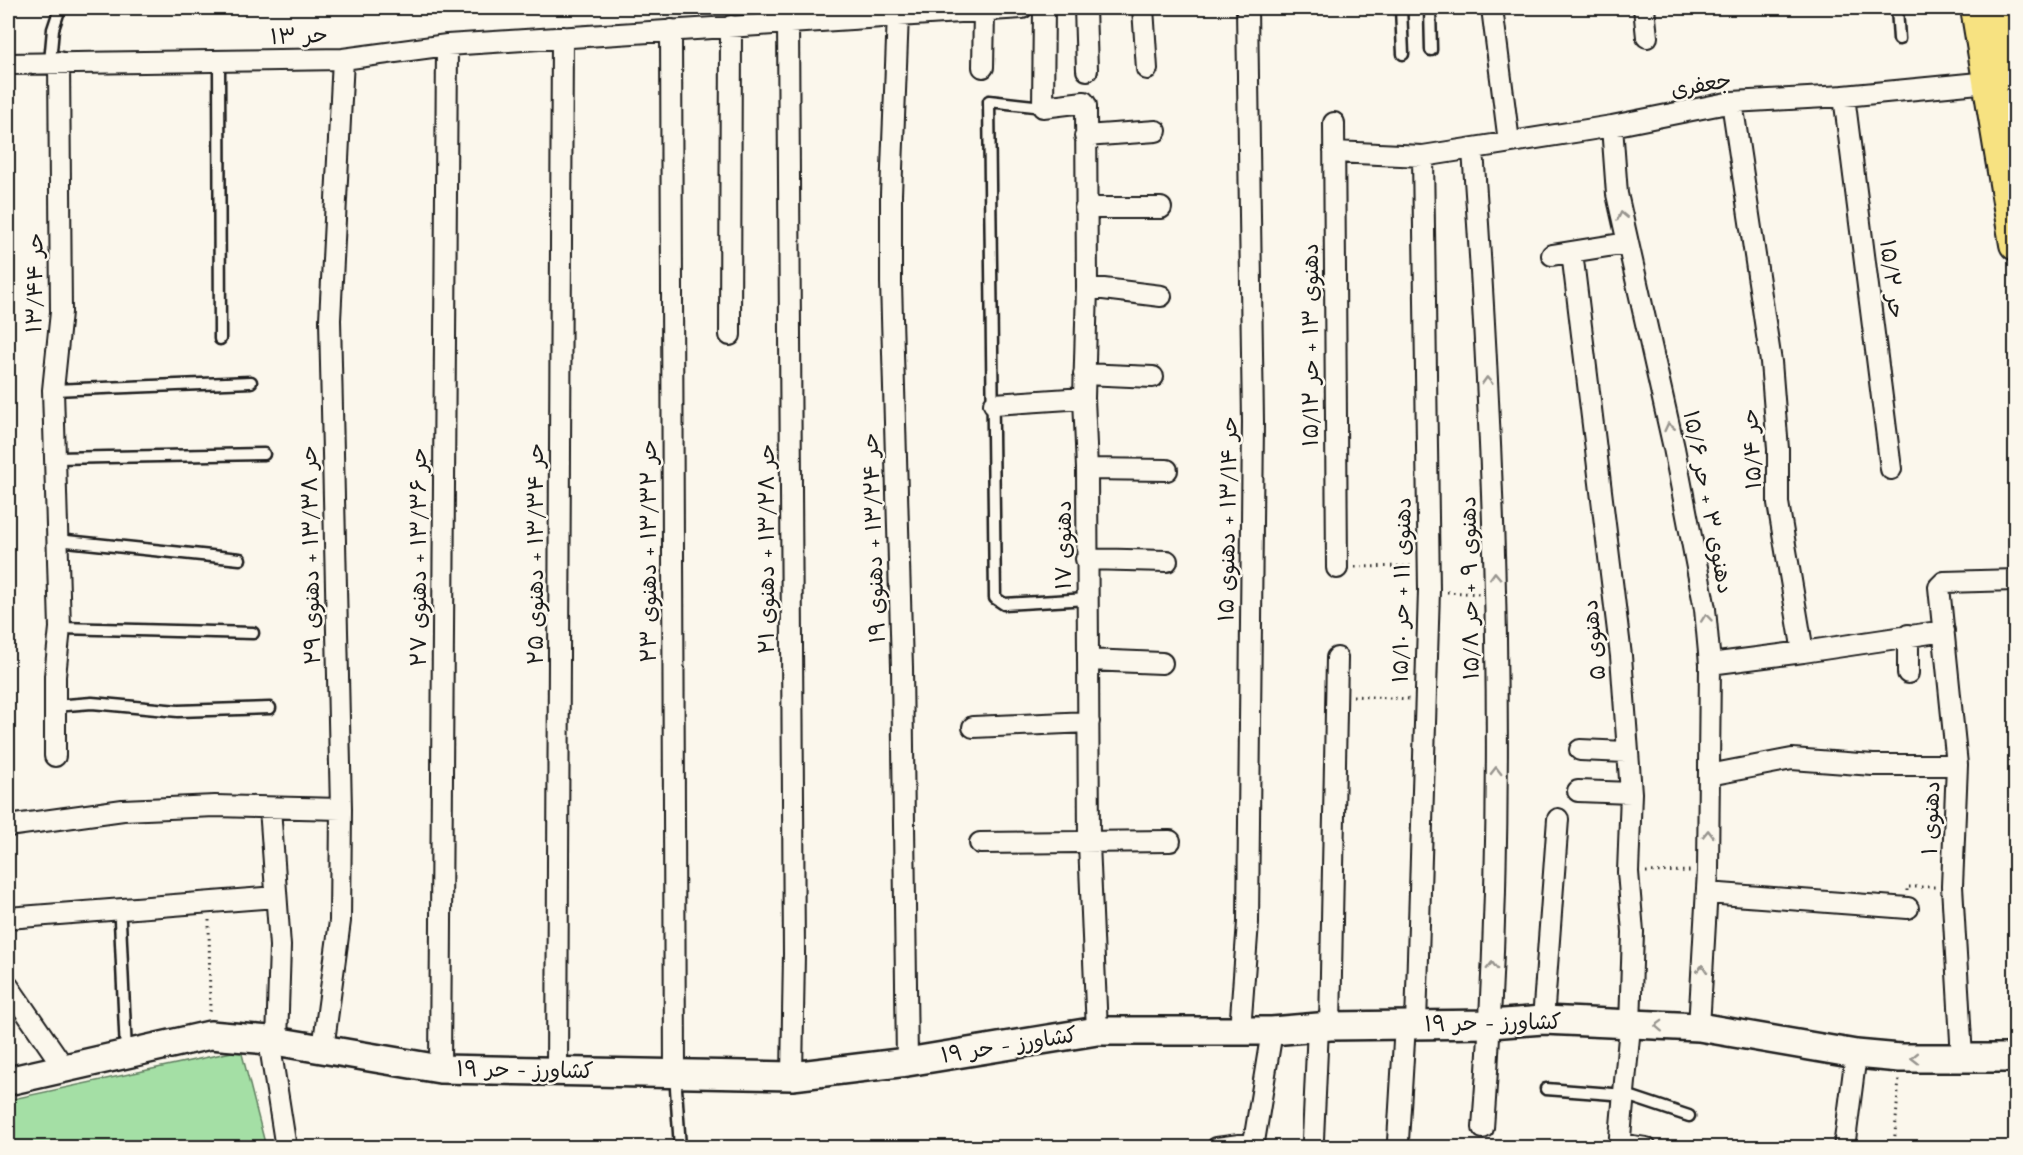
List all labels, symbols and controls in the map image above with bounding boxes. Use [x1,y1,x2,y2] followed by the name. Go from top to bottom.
[270,22,328,50] street label: حر ۱۳
[1669,67,1733,103] street label: جعفری
[1616,212,1629,222] one-way arrow
[21,233,49,333] street label: حر ۱۳/۴۴
[1874,238,1910,320] street label: حر ۱۵/۲
[1298,243,1325,447] street label: دهنوی ۱۳ + حر ۱۵/۱۲
[1481,377,1493,386] one-way arrow
[1677,408,1739,596] street label: دهنوی ۳ + حر ۱۵/۶
[1737,408,1767,490] street label: حر ۱۵/۴
[1213,416,1244,622] street label: حر ۱۳/۱۴ + دهنوی ۱۵
[1663,422,1676,432] one-way arrow
[857,432,892,644] street label: حر ۱۳/۲۴ + دهنوی ۱۹
[636,439,663,663] street label: حر ۱۳/۳۲ + دهنوی ۲۳
[523,443,550,665] street label: حر ۱۳/۳۴ + دهنوی ۲۵
[754,444,781,654] street label: حر ۱۳/۲۸ + دهنوی ۲۱
[296,445,327,665] street label: حر ۱۳/۳۸ + دهنوی ۲۹
[406,447,433,667] street label: حر ۱۳/۳۶ + دهنوی ۲۷
[1455,496,1486,680] street label: دهنوی ۹ + حر ۱۵/۸
[1387,497,1418,683] street label: دهنوی ۱۱ + حر ۱۵/۱۰
[1051,500,1078,590] street label: دهنوی ۱۷
[1489,572,1502,581] one-way arrow
[1577,598,1612,682] street label: دهنوی ۵
[1700,614,1712,623] one-way arrow
[1490,767,1503,776] one-way arrow
[1917,781,1946,855] street label: دهنوی ۱
[1702,830,1714,839] one-way arrow
[1486,961,1498,970] one-way arrow
[1696,965,1709,974] one-way arrow
[1424,1009,1562,1037] street label: کشاورز - حر ۱۹
[1655,1020,1664,1033] one-way arrow
[939,1021,1079,1069] street label: کشاورز - حر ۱۹
[1911,1052,1920,1064] one-way arrow
[456,1056,594,1084] street label: کشاورز - حر ۱۹

